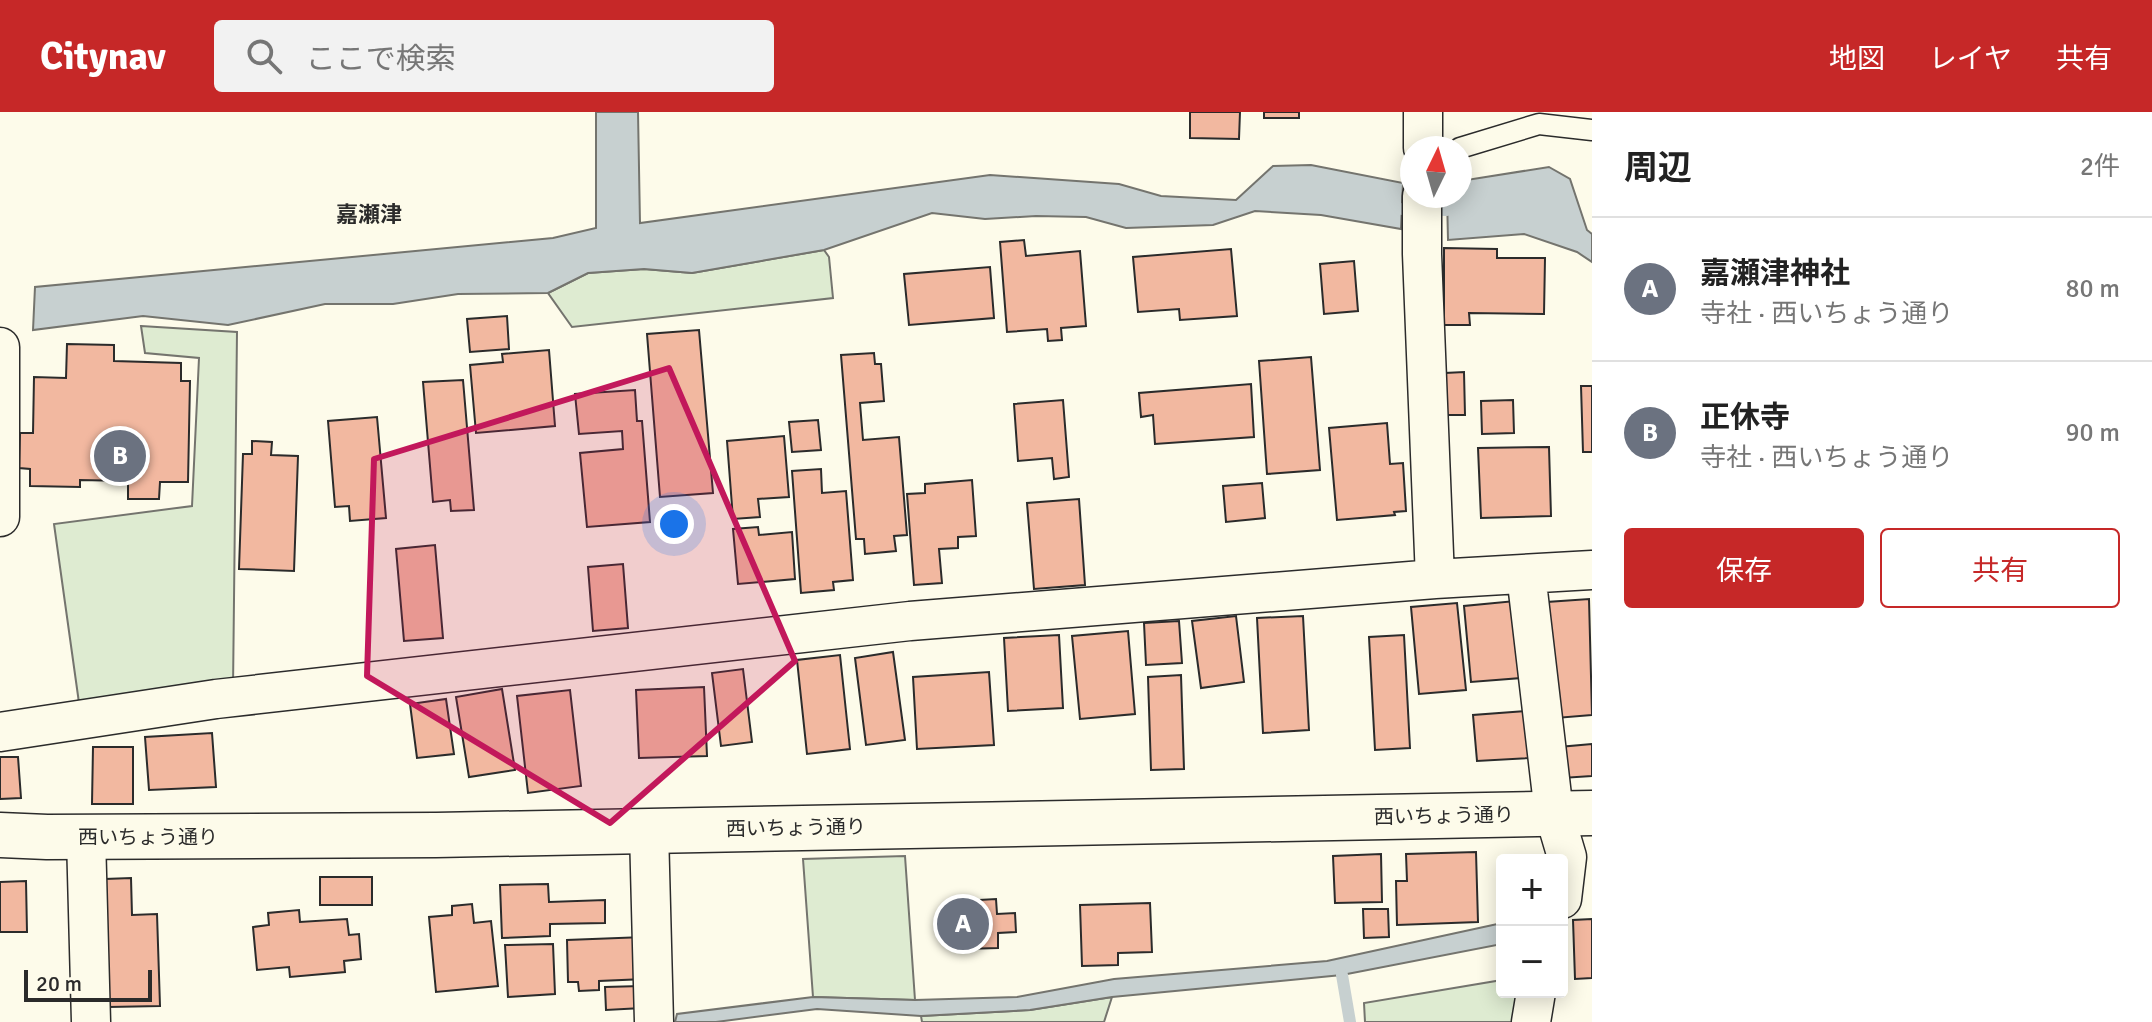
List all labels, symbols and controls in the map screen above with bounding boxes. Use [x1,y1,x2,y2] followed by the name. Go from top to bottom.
[214,20,774,92] search box
[40,33,166,80] text: Citynav
[242,34,286,78] icon: search
[306,41,456,78] text: ここで検索
[1829,42,1885,76] text: 地図
[1929,42,2012,76] text: レイヤ
[2056,42,2112,76] text: 共有
[1400,136,1472,208] north arrow
[1624,147,1692,189] text: 周辺
[2080,151,2120,183] text: 2件
[336,201,402,228] district label: 嘉瀬津
[1700,255,1850,292] text: 嘉瀬津神社
[1642,273,1658,305] text: A
[2065,273,2120,305] text: 80 m
[1700,298,1953,330] text: 寺社 · 西いちょう通り
[1700,399,1790,436] text: 正休寺
[1642,417,1658,449] text: B
[2065,417,2120,449] text: 90 m
[94,426,146,486] pin: B
[1700,442,1953,474] text: 寺社 · 西いちょう通り
[654,504,694,544] your location
[1624,528,1864,608] button: 保存
[1880,528,2120,608] button: 共有
[1374,802,1514,830] street label: 西いちょう通り
[726,814,866,842] street label: 西いちょう通り
[78,825,218,850] street label: 西いちょう通り
[1496,854,1568,998] map controls
[1496,854,1568,926] button: +
[937,894,989,954] pin: A
[1496,926,1568,998] button: −
[24,966,152,1002] scale bar
[36,970,82,997] text: 20 m

